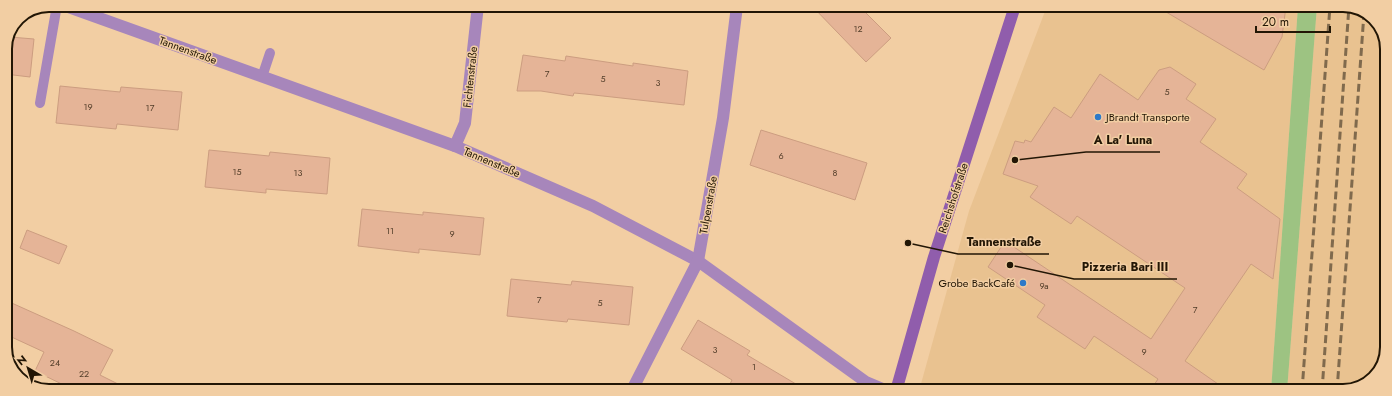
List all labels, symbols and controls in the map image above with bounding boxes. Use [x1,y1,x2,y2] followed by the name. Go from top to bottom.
[1256,8,1330,34] scale bar
[1262,13,1289,31] text: 20 m
[853,22,863,35] house number: 12
[157,32,219,68] street label: Tannenstraße
[459,45,481,108] street label: Fichtenstraße
[545,67,550,80] house number: 7
[600,72,606,85] house number: 5
[656,76,661,89] house number: 3
[1164,85,1170,98] house number: 5
[83,100,93,113] house number: 19
[146,101,155,114] house number: 17
[1104,109,1190,125] place label: JBrandt Transporte
[1093,112,1103,122] marker: JBrandt Transporte
[1086,128,1160,152] callout: A La' Luna
[1093,131,1152,149] text: A La' Luna
[461,143,523,181] street label: Tannenstraße
[778,149,784,162] house number: 6
[934,160,972,235] street label: Reichshofstraße
[232,165,242,178] house number: 15
[294,166,303,179] house number: 13
[833,166,838,179] house number: 8
[695,175,721,235] street label: Tulpenstraße
[386,224,394,237] house number: 11
[449,227,455,240] house number: 9
[958,230,1049,254] callout: Tannenstraße
[967,233,1041,251] text: Tannenstraße
[1074,255,1177,279] callout: Pizzeria Bari III
[1082,258,1168,276] text: Pizzeria Bari III
[938,275,1015,291] place label: Grobe BackCafé
[1018,278,1028,288] marker: Grobe BackCafé
[1039,279,1049,292] house number: 9a
[537,293,542,306] house number: 7
[597,296,603,309] house number: 5
[1193,303,1198,316] house number: 7
[713,343,718,356] house number: 3
[1141,345,1147,358] house number: 9
[8,348,48,388] north arrow
[13,351,30,369] text: N
[50,356,60,369] house number: 24
[752,360,756,373] house number: 1
[79,367,89,380] house number: 22

